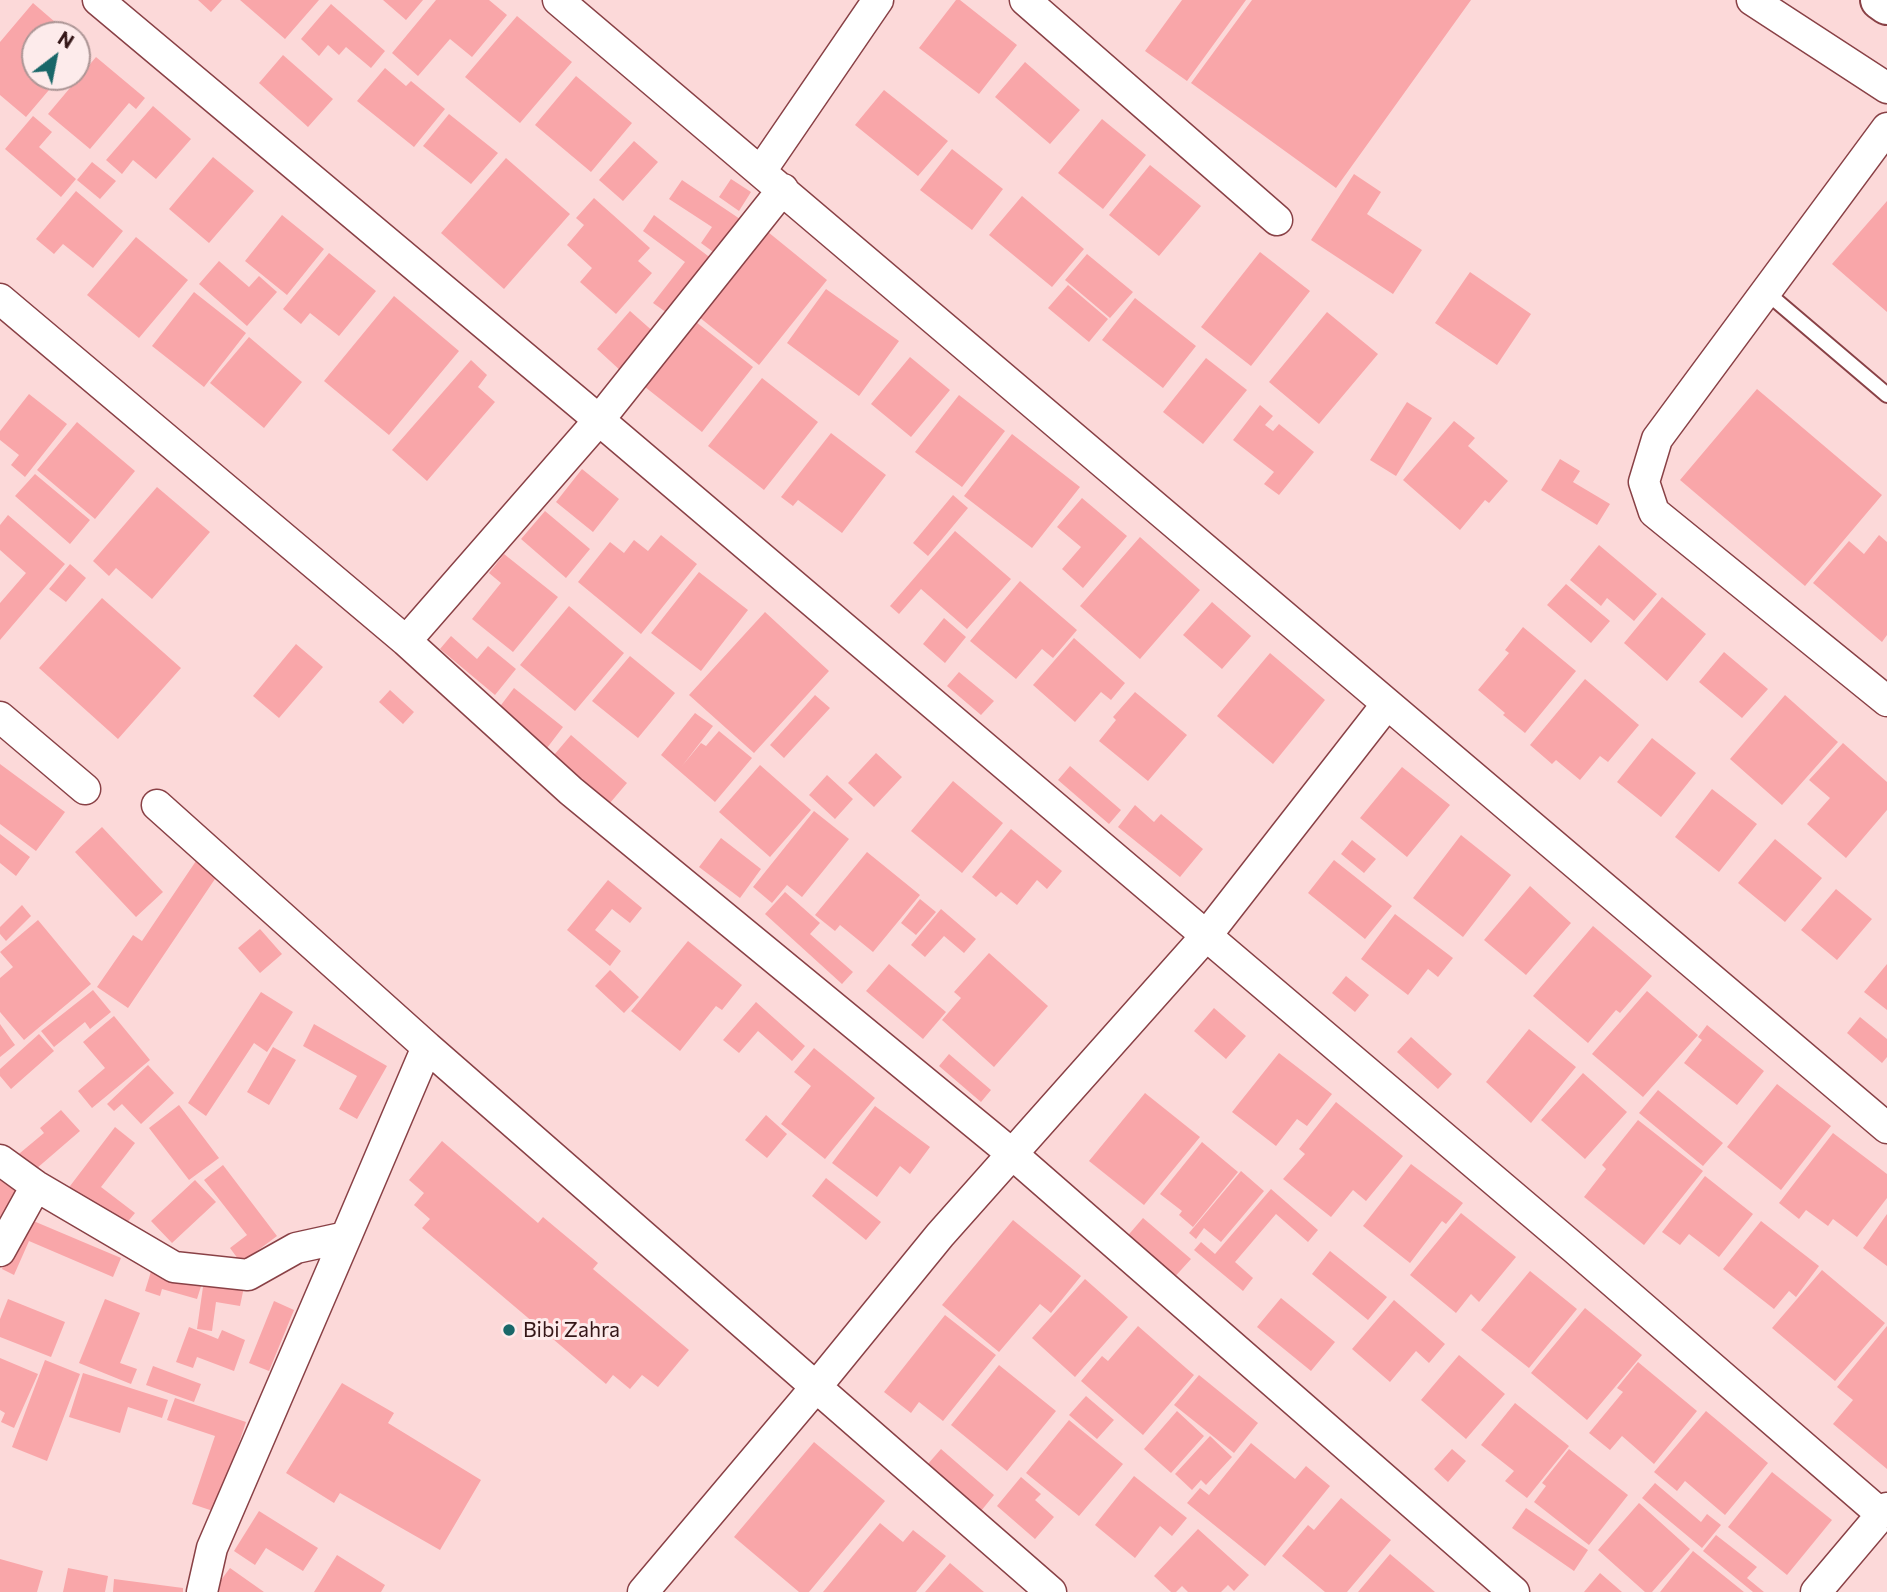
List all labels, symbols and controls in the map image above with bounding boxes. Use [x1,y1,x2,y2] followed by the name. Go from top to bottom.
[21,21,91,91] north arrow
[54,26,78,53] text: N
[523,1317,620,1343] place label: Bibi Zahra
[501,1322,517,1338] marker: Bibi Zahra

